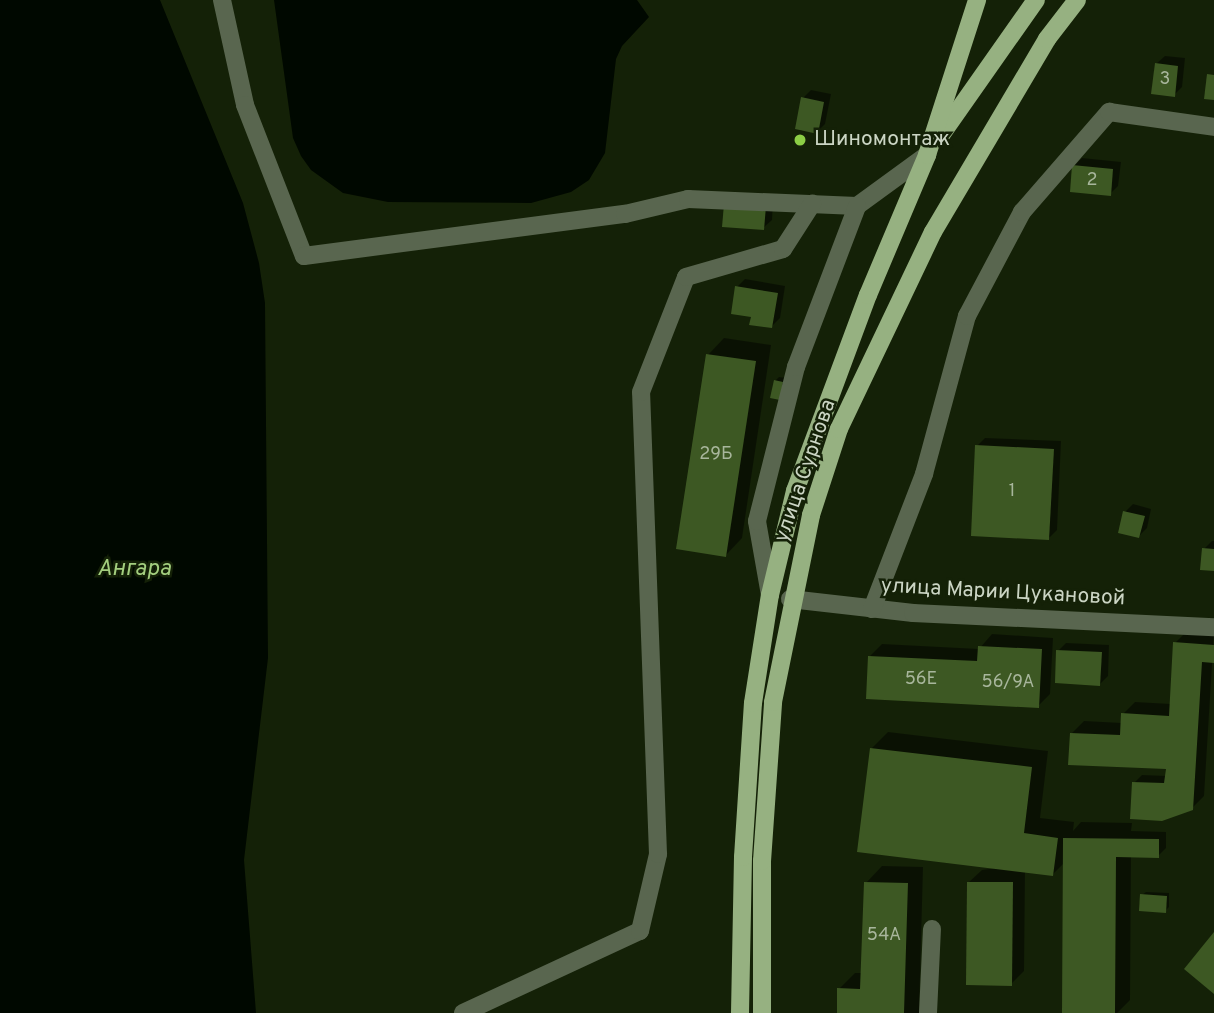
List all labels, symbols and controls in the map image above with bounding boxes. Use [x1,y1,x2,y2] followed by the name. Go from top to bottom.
[1160,69,1170,91] house number: 3
[814,127,950,153] place label: Шиномонтаж
[792,132,808,148] marker: Шиномонтаж
[1086,170,1098,192] house number: 2
[770,396,842,546] street label: улица Сурнова
[699,444,733,466] house number: 29Б
[1009,481,1015,503] house number: 1
[97,556,171,584] water label: Ангара
[880,574,1126,612] street label: улица Марии Цукановой
[905,669,937,691] house number: 56Е
[982,672,1034,694] house number: 56/9А
[867,925,901,947] house number: 54А

